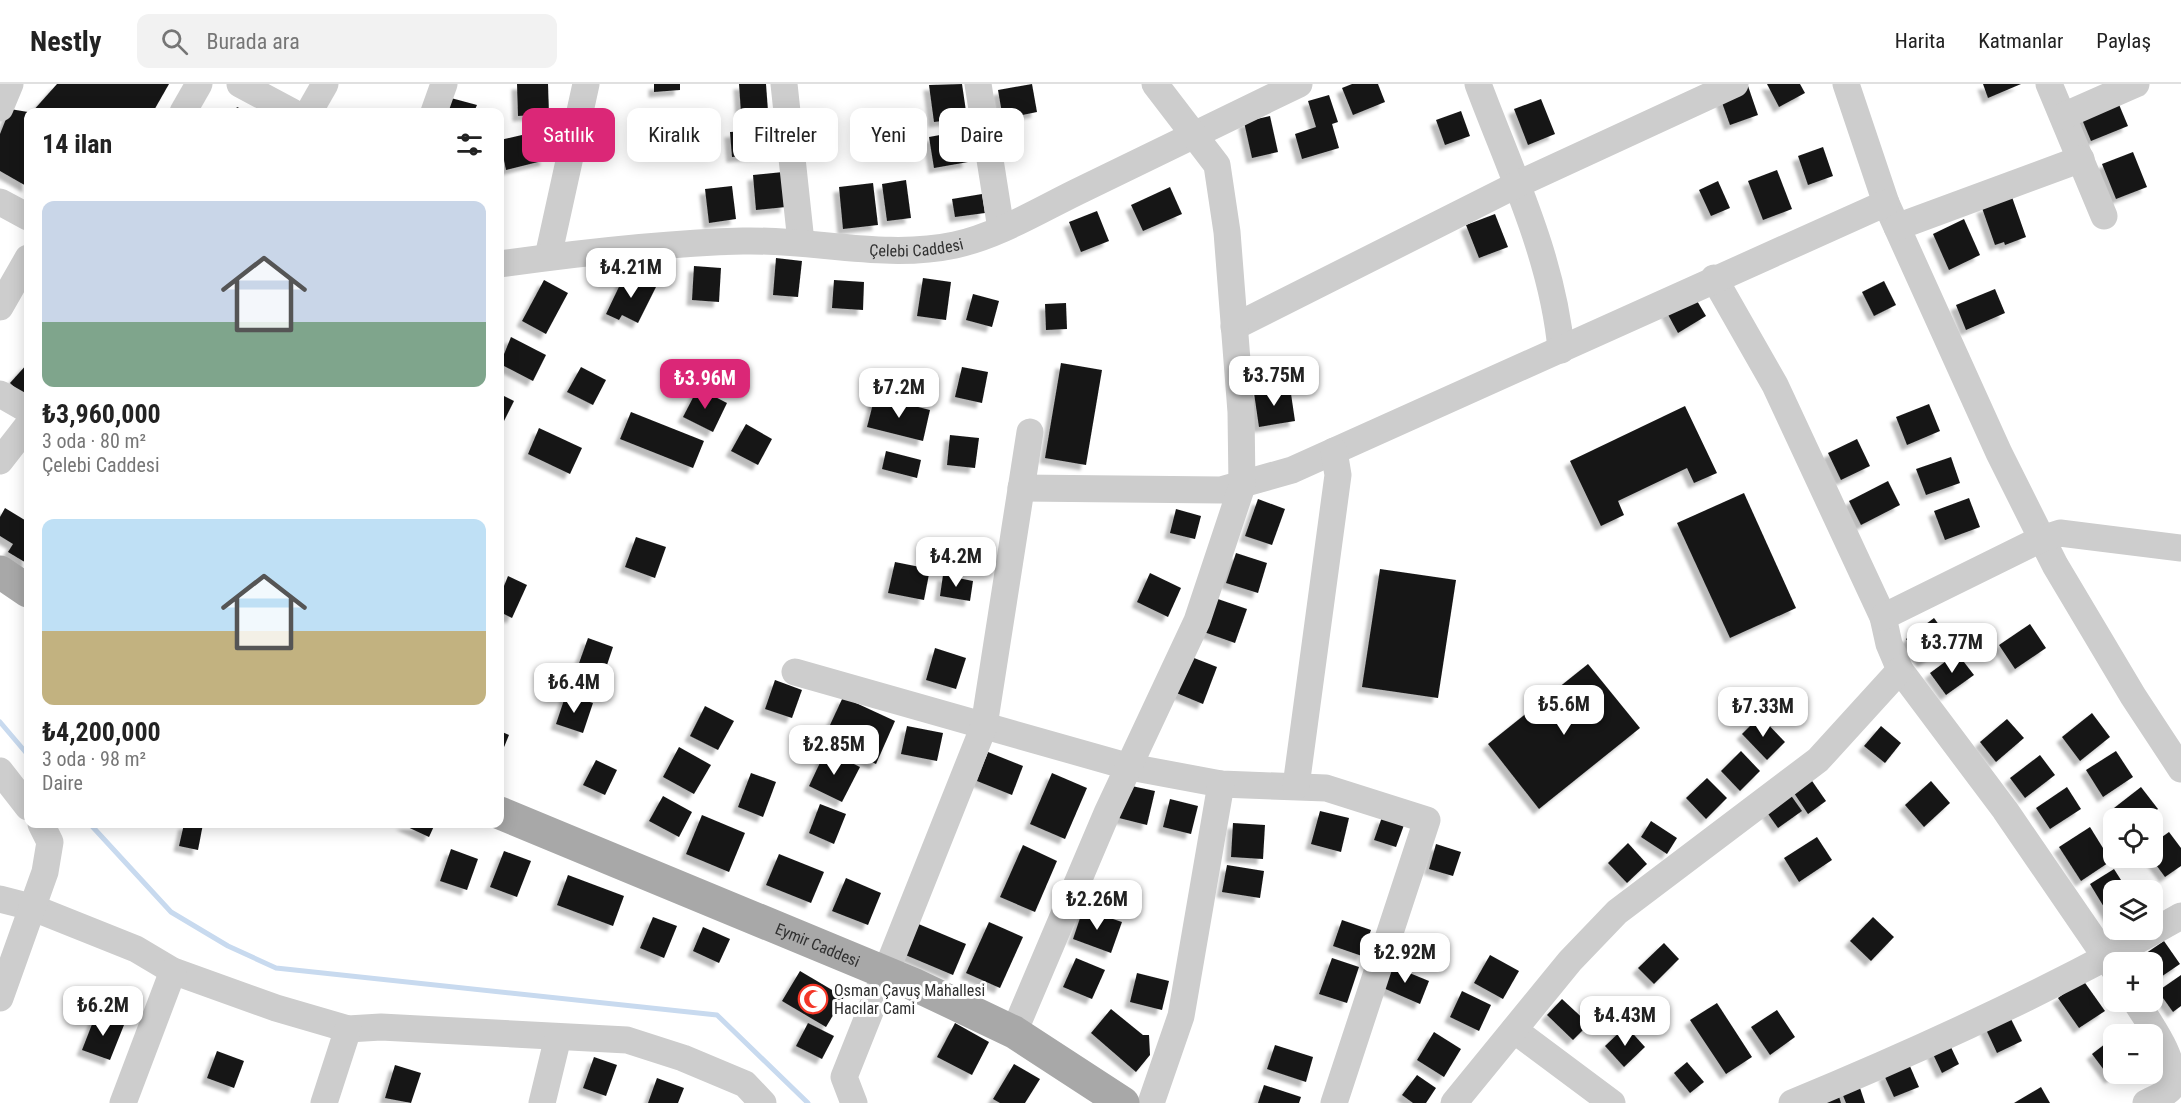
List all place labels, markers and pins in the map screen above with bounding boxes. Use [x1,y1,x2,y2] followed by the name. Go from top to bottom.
[582,248,680,299] pin: ₺4.21M
[1225,356,1323,407] pin: ₺3.75M
[656,359,754,410] pin: ₺3.96M
[857,368,941,419] pin: ₺7.2M
[914,537,998,588] pin: ₺4.2M
[1903,623,2001,674] pin: ₺3.77M
[532,663,616,714] pin: ₺6.4M
[1522,685,1606,736] pin: ₺5.6M
[1714,687,1812,738] pin: ₺7.33M
[785,725,883,776] pin: ₺2.85M
[1048,880,1146,931] pin: ₺2.26M
[1356,933,1454,984] pin: ₺2.92M
[834,981,985,1018] place label: Osman Çavuş Mahallesi Hacılar Cami
[797,983,829,1015] mosque icon: Osman Çavuş Mahallesi Hacılar Cami
[61,986,145,1037] pin: ₺6.2M
[1576,996,1674,1047] pin: ₺4.43M

